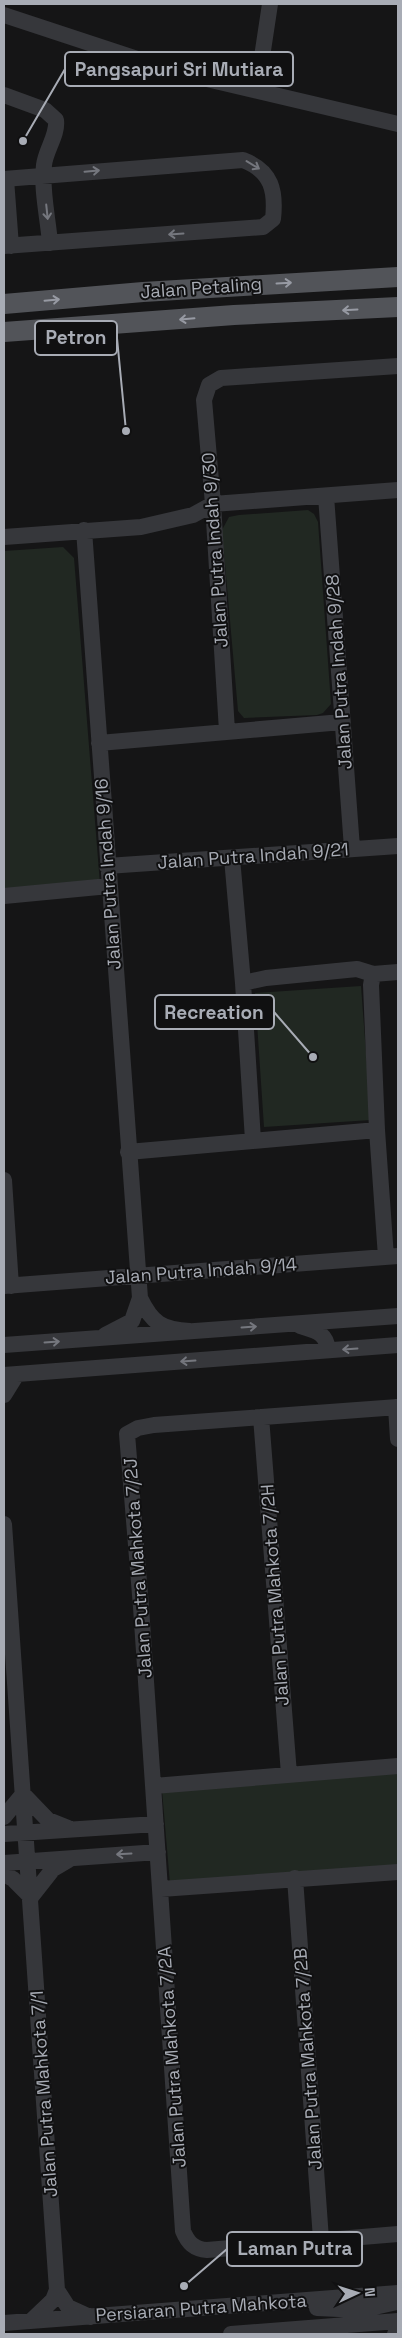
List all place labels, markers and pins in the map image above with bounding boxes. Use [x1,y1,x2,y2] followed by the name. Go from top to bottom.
[65,52,293,86] callout: Pangsapuri Sri Mutiara
[35,321,117,355] callout: Petron
[155,995,274,1029] callout: Recreation
[227,2232,362,2266] callout: Laman Putra

